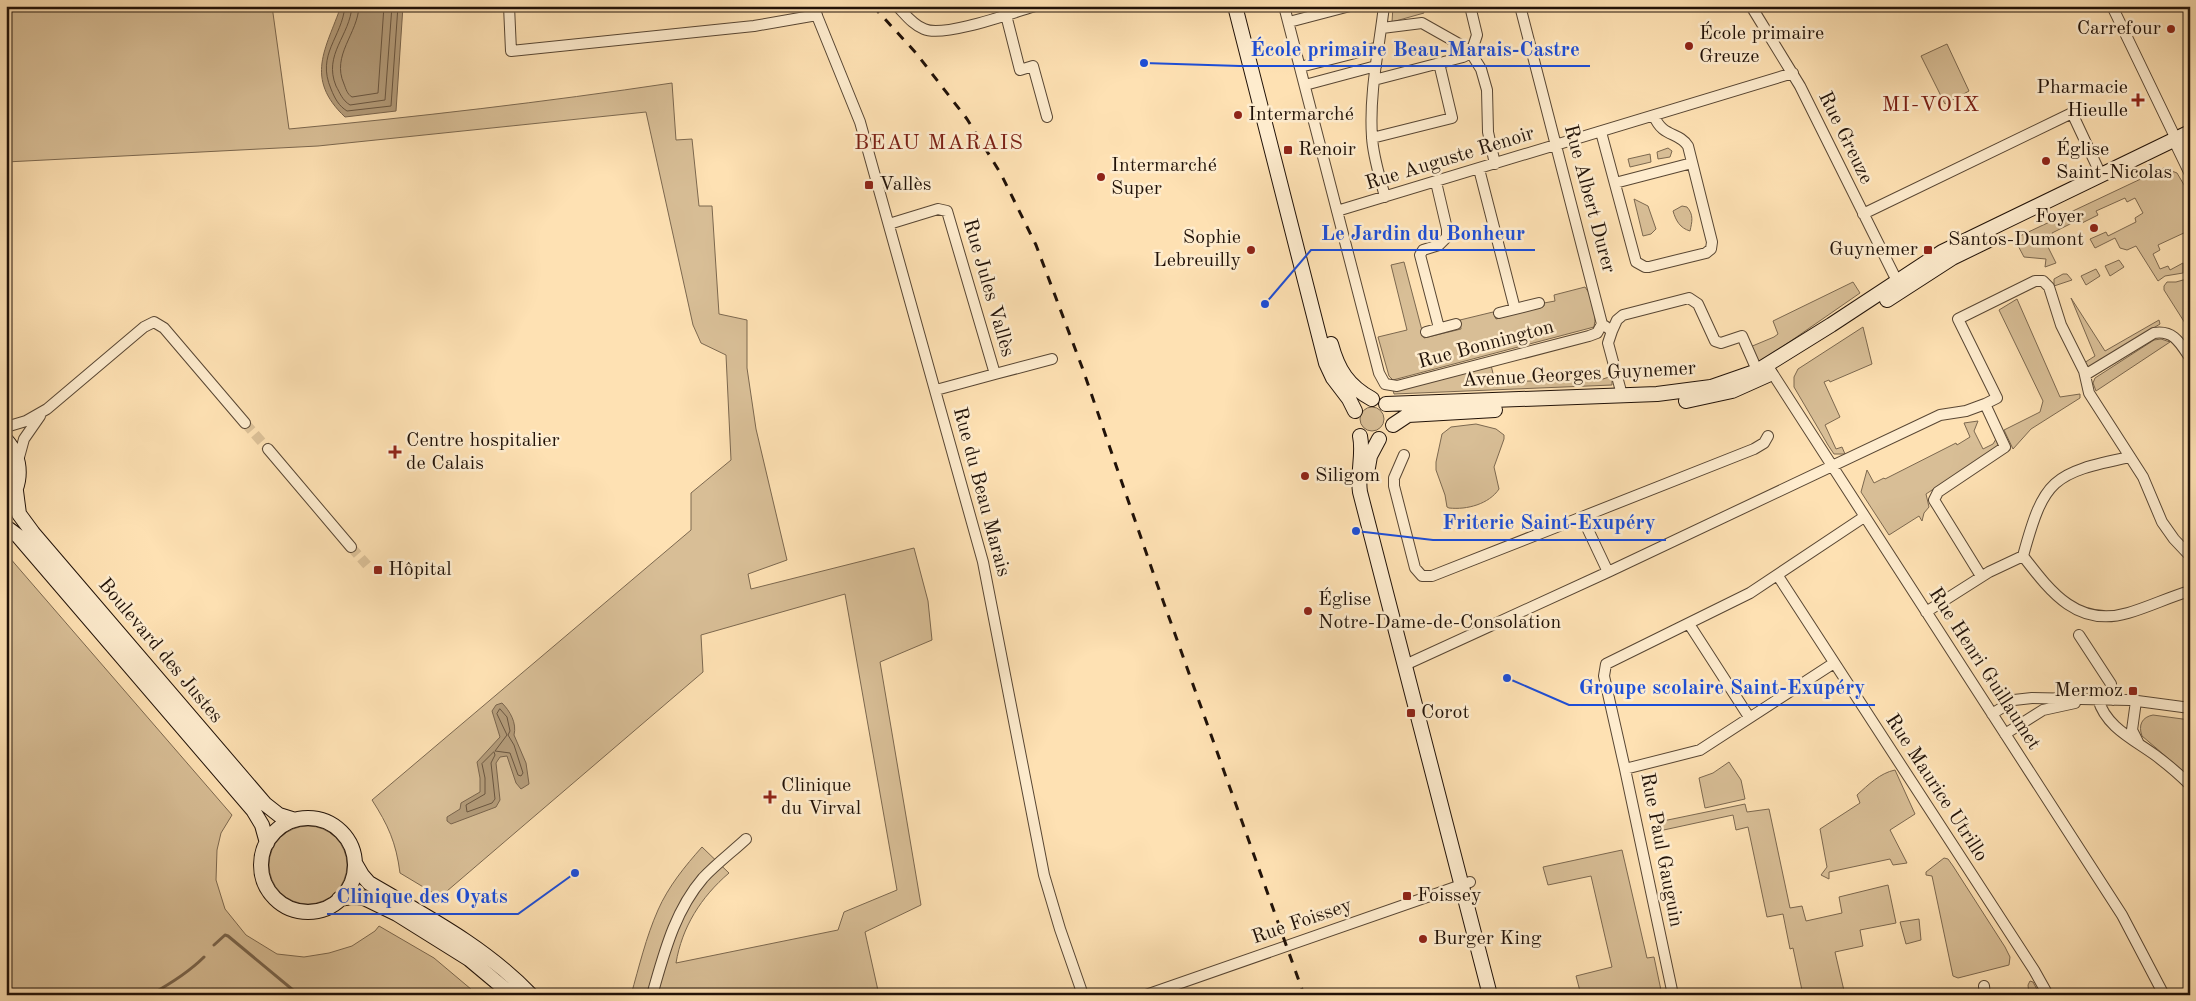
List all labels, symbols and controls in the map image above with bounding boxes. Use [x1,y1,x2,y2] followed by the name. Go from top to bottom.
[2077,19,2161,39] place label: Carrefour
[1699,21,1824,67] place label: École primaire Greuze
[2165,23,2177,35] marker: Carrefour
[1240,30,1590,66] callout: École primaire Beau-Marais-Castre
[1250,36,1580,61] text: École primaire Beau-Marais-Castre
[1683,40,1695,52] marker: École primaire Greuze
[2036,78,2128,121] place label: Pharmacie Hieulle
[1814,89,1876,187] street label: Rue Greuze
[1882,94,1980,116] district label: MI-VOIX
[2132,94,2144,106] marker: Pharmacie Hieulle
[1248,105,1354,125] place label: Intermarché
[1232,109,1244,121] marker: Intermarché
[1560,123,1618,275] street label: Rue Albert Durer
[1363,124,1537,194] street label: Rue Auguste Renoir
[854,132,1024,154] district label: BEAU MARAIS
[2056,137,2172,183] place label: Église Saint-Nicolas
[1298,140,1356,160] place label: Renoir
[1282,144,1294,156] marker: Renoir
[2040,155,2052,167] marker: Église Saint-Nicolas
[1111,156,1217,199] place label: Intermarché Super
[1095,171,1107,183] marker: Intermarché Super
[879,175,931,195] place label: Vallès
[863,179,875,191] marker: Vallès
[1948,207,2084,250] place label: Foyer Santos-Dumont
[1311,214,1535,250] callout: Le Jardin du Bonheur
[959,217,1017,359] street label: Rue Jules Vallès
[2088,222,2100,234] marker: Foyer Santos-Dumont
[1321,224,1525,245] text: Le Jardin du Bonheur
[1153,228,1241,271] place label: Sophie Lebreuilly
[1829,240,1918,260] place label: Guynemer
[1245,244,1257,256] marker: Sophie Lebreuilly
[1922,244,1934,256] marker: Guynemer
[1416,317,1556,373] street label: Rue Bonnington
[1462,359,1696,391] street label: Avenue Georges Guynemer
[949,405,1013,579] street label: Rue du Beau Marais
[406,431,560,474] place label: Centre hospitalier de Calais
[388,445,402,459] marker: Centre hospitalier de Calais
[1315,466,1380,486] place label: Siligom
[1299,470,1311,482] marker: Siligom
[1433,504,1666,540] callout: Friterie Saint-Exupéry
[1442,513,1656,534] text: Friterie Saint-Exupéry
[388,560,452,580] place label: Hôpital
[372,564,384,576] marker: Hôpital
[94,575,226,727] street label: Boulevard des Justes
[1924,584,2044,754] street label: Rue Henri Guillaumet
[1318,587,1561,633] place label: Église Notre-Dame-de-Consolation
[1302,605,1314,617] marker: Église Notre-Dame-de-Consolation
[1569,669,1875,705] callout: Groupe scolaire Saint-Exupéry
[1579,678,1865,699] text: Groupe scolaire Saint-Exupéry
[2054,681,2123,701] place label: Mermoz
[2127,685,2139,697] marker: Mermoz
[1421,703,1469,723] place label: Corot
[1405,707,1417,719] marker: Corot
[1881,711,1991,865] street label: Rue Maurice Utrillo
[1636,771,1686,929] street label: Rue Paul Gauguin
[781,776,861,819] place label: Clinique du Virval
[763,790,777,804] marker: Clinique du Virval
[327,878,518,914] callout: Clinique des Oyats
[1417,886,1482,906] place label: Foissey
[336,887,508,908] text: Clinique des Oyats
[1401,890,1413,902] marker: Foissey
[1249,895,1355,948] street label: Rue Foissey
[1433,929,1542,949] place label: Burger King
[1417,933,1429,945] marker: Burger King

